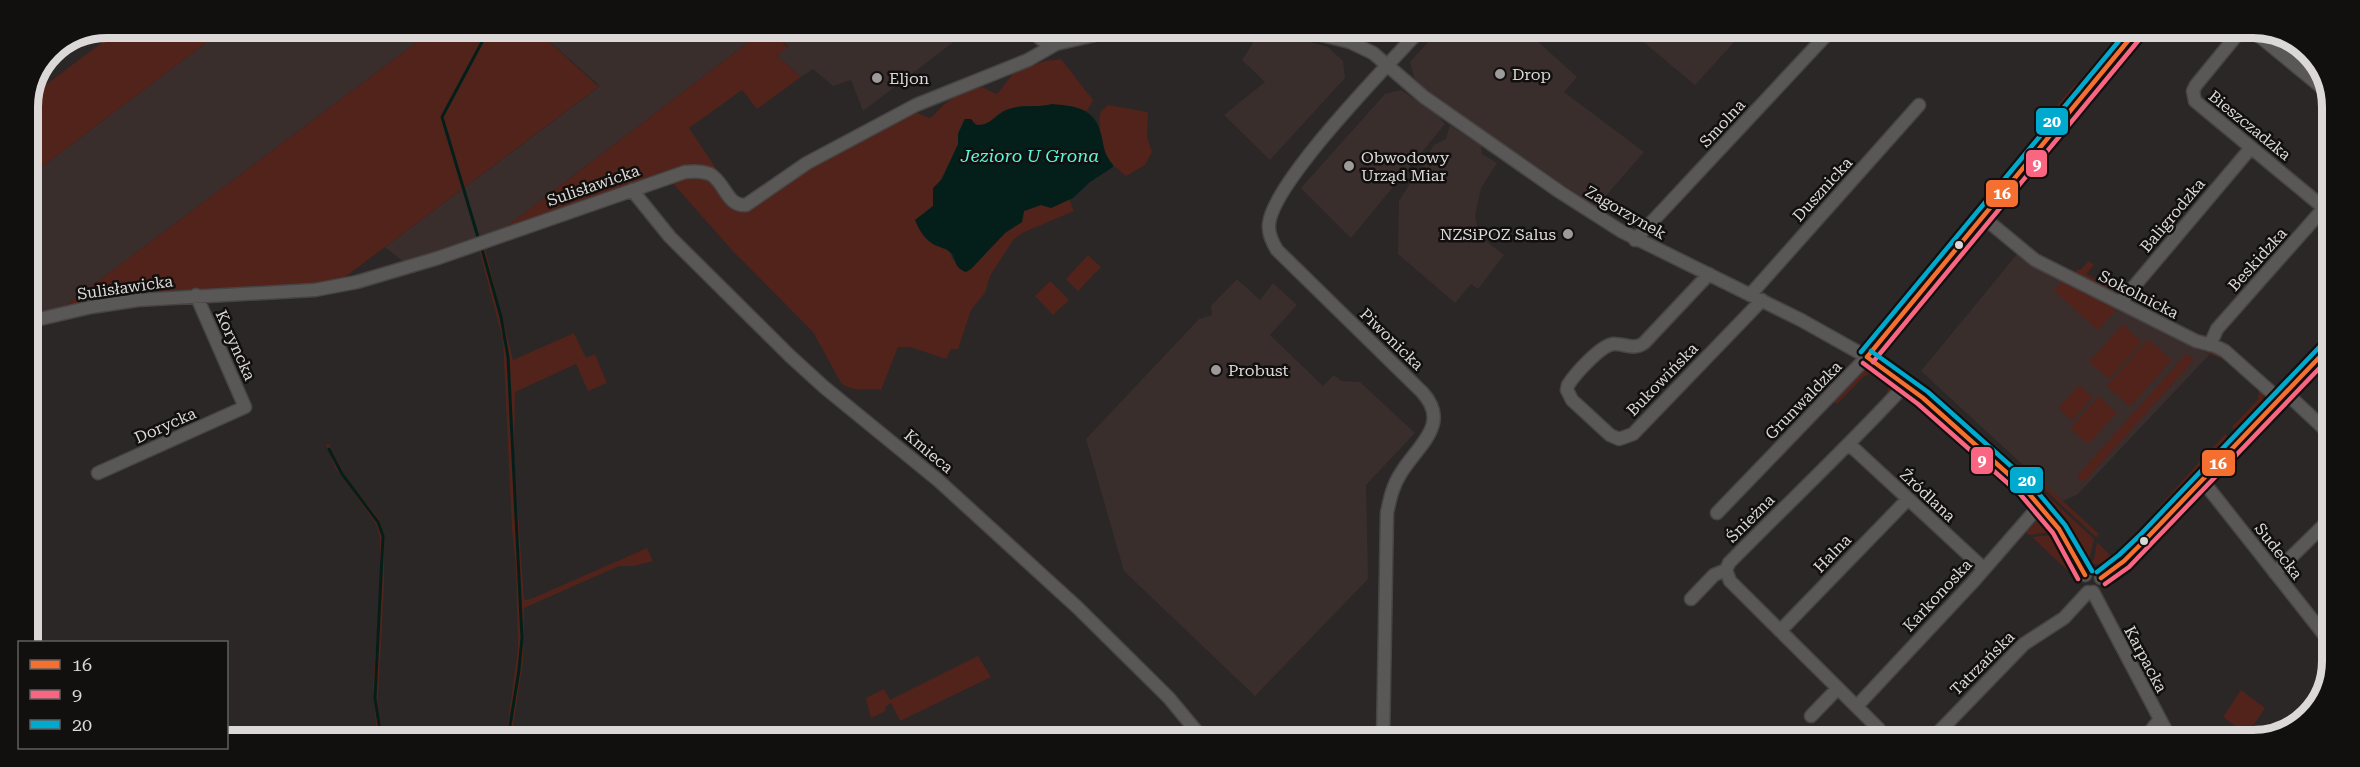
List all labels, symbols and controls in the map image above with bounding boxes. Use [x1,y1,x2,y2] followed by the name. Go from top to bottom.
[1512,65,1551,84] place label: Drop
[1493,67,1507,81] marker: Drop
[889,69,929,88] place label: Eljon
[870,71,884,85] marker: Eljon
[2205,86,2295,165] street label: Bieszczadzka
[1696,95,1749,151] street label: Smolna
[2035,107,2069,136] line badge: 20
[2043,112,2061,131] text: 20
[960,145,1099,166] water label: Jezioro U Grona
[1361,148,1450,185] place label: Obwodowy Urząd Miar
[2025,149,2048,178] line badge: 9
[1789,153,1856,225] street label: Dusznicka
[2033,155,2042,174] text: 9
[1342,159,1356,173] marker: Obwodowy Urząd Miar
[544,161,642,210] street label: Sulisławicka
[2136,174,2209,256] street label: Baligrodzka
[1985,179,2019,208] line badge: 16
[1582,182,1670,243] street label: Zagorzynek
[1993,184,2011,203] text: 16
[2224,224,2291,295] street label: Beskidzka
[1440,225,1556,244] place label: NZSiPOZ Salus
[1561,227,1575,241] marker: NZSiPOZ Salus
[1953,239,1965,251] unlabelled marker
[2096,266,2182,323] street label: Sokolnicka
[76,271,175,304] street label: Sulisławicka
[1356,304,1428,374] street label: Piwonicka
[212,307,260,384] street label: Koryncka
[1623,339,1702,420] street label: Bukowińska
[1761,357,1846,444] street label: Grunwaldzka
[1228,361,1288,380] place label: Probust
[1209,363,1223,377] marker: Probust
[131,403,199,447] street label: Dorycka
[900,426,957,477] street label: Kmieca
[1970,446,1994,475] line badge: 9
[2201,449,2236,477] line badge: 16
[1978,451,1987,470] text: 9
[2209,454,2227,473] text: 16
[1896,465,1960,526] street label: Źródlana
[2009,466,2044,494] line badge: 20
[2018,471,2036,490] text: 20
[1722,490,1779,546] street label: Śnieżna
[2251,519,2307,584] street label: Sudecka
[1810,530,1855,576] street label: Halna
[2138,535,2150,547] unlabelled marker
[1899,555,1976,636] street label: Karkonoska
[2120,623,2171,696] street label: Karpacka
[1946,627,2019,699] street label: Tatrzańska
[18,641,228,749] legend
[72,654,92,675] text: 16
[72,684,82,705] text: 9
[72,714,92,735] text: 20

